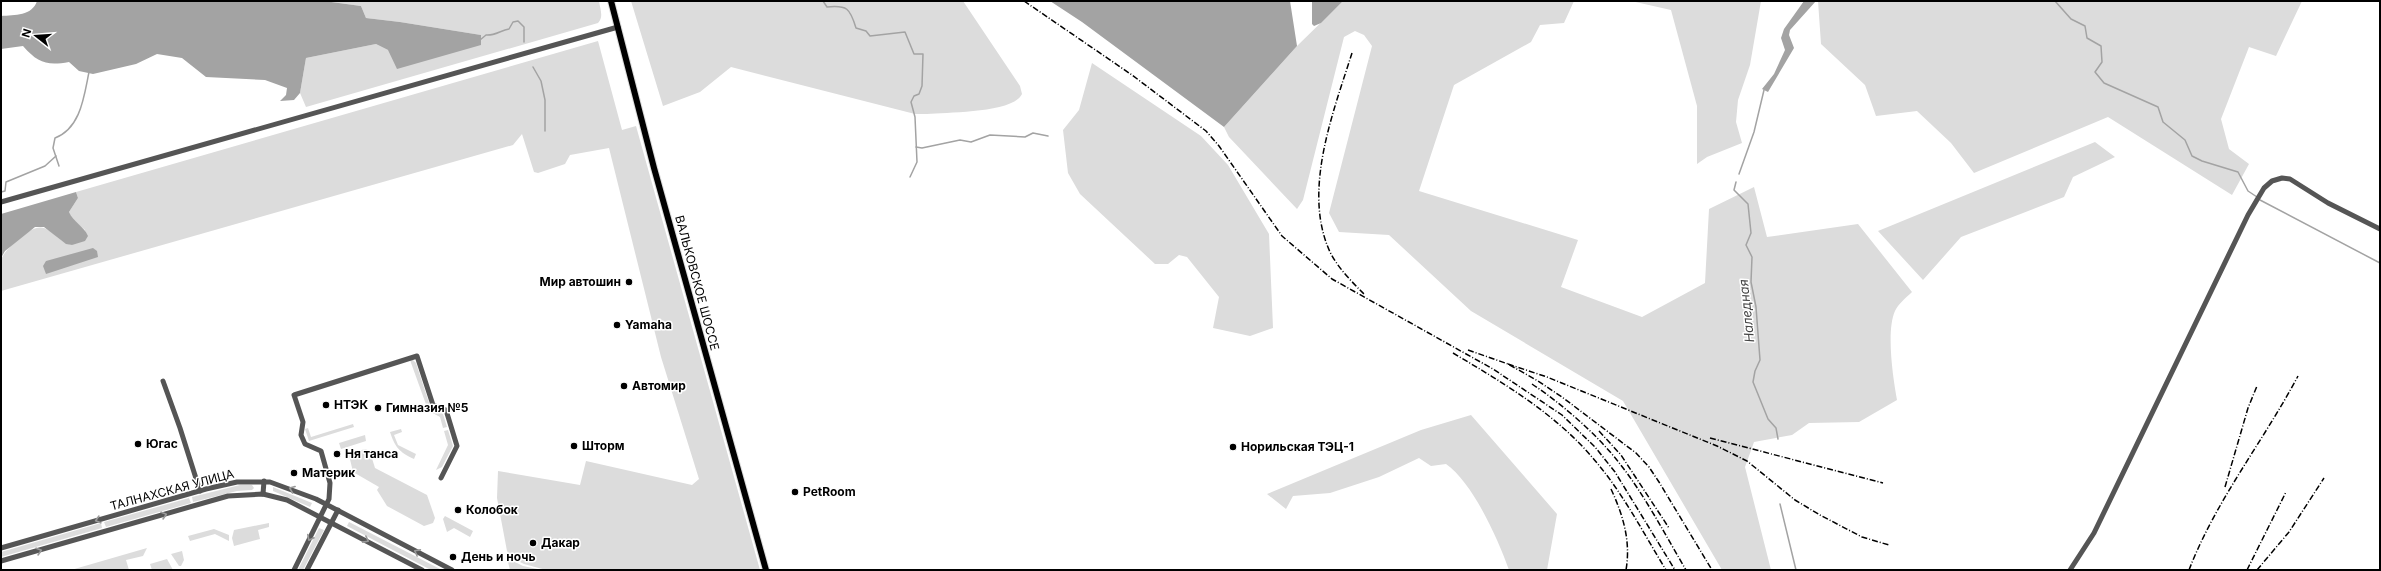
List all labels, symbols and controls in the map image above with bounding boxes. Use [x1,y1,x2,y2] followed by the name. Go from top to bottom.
[16,16,56,56] north arrow
[19,27,34,39] text: N
[672,214,723,352] street label: ВАЛЬКОВСКОЕ ШОССЕ
[540,274,621,289] place label: Мир автошин
[624,277,634,287] marker: Мир автошин
[1735,279,1757,343] water label: Наледная
[625,317,672,332] place label: Yamaha
[612,320,622,330] marker: Yamaha
[632,378,686,393] place label: Автомир
[619,381,629,391] marker: Автомир
[334,397,368,412] place label: НТЭК
[321,400,331,410] marker: НТЭК
[386,400,469,415] place label: Гимназия №5
[373,403,383,413] marker: Гимназия №5
[146,436,178,451] place label: Югас
[582,438,625,453] place label: Шторм
[133,439,143,449] marker: Югас
[1241,439,1354,454] place label: Норильская ТЭЦ-1
[569,441,579,451] marker: Шторм
[1228,442,1238,452] marker: Норильская ТЭЦ-1
[345,446,398,461] place label: Ня танса
[332,449,342,459] marker: Ня танса
[302,465,355,480] place label: Материк
[108,466,235,513] street label: ТАЛНАХСКАЯ УЛИЦА
[289,468,299,478] marker: Материк
[803,484,856,499] place label: PetRoom
[288,486,295,494] one-way arrow
[790,487,800,497] marker: PetRoom
[466,502,518,517] place label: Колобок
[453,505,463,515] marker: Колобок
[160,511,167,520] one-way arrow
[95,515,102,524] one-way arrow
[308,533,315,541] one-way arrow
[541,535,580,550] place label: Дакар
[362,536,369,543] one-way arrow
[528,538,538,548] marker: Дакар
[35,547,42,555] one-way arrow
[414,549,421,557] one-way arrow
[461,549,536,564] place label: День и ночь
[448,552,458,562] marker: День и ночь

